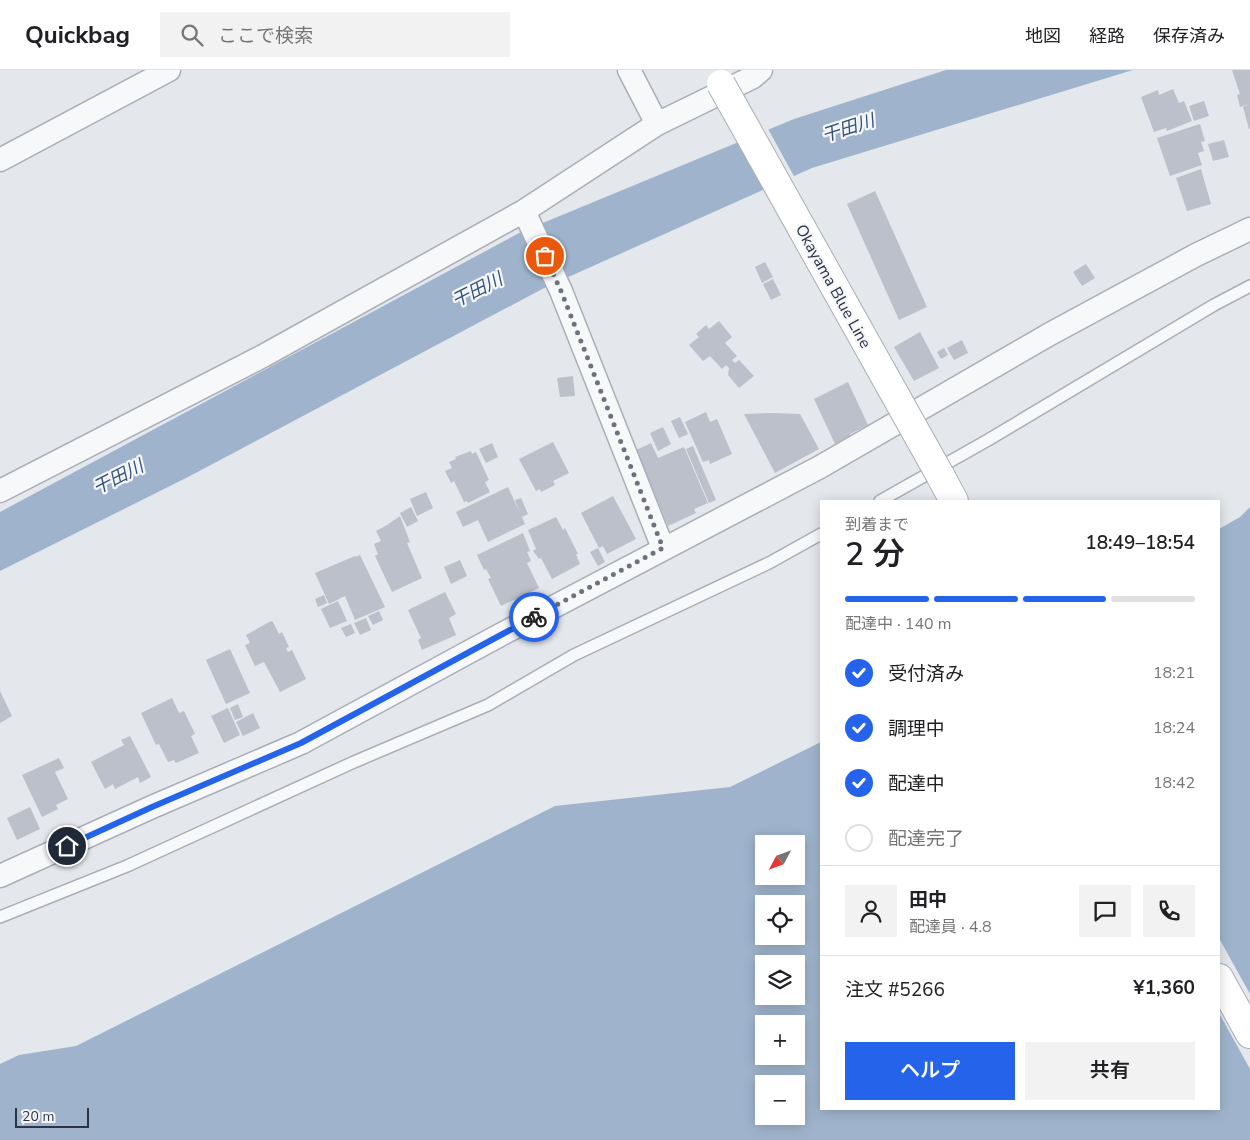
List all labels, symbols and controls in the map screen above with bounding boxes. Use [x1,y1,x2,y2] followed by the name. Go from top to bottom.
[160,12,510,57] search box
[25,19,130,51] text: Quickbag
[178,21,206,49] icon: search
[218,23,313,49] text: ここで検索
[1025,24,1061,48] text: 地図
[1089,24,1125,48] text: 経路
[1153,24,1225,48] text: 保存済み
[819,108,879,148] water label: 干田川
[790,221,876,352] street label: Okayama Blue Line
[524,235,566,277] pin
[531,242,559,270] icon: bag
[447,266,508,313] water label: 干田川
[88,453,149,500] water label: 干田川
[845,514,909,536] text: 到着まで
[1085,530,1195,556] text: 18:49–18:54
[845,533,905,576] text: 2 分
[509,592,559,642] courier
[520,603,548,631] icon: bike
[845,613,951,635] text: 配達中 · 140 m
[845,659,873,687] icon: check
[888,661,964,687] text: 受付済み
[1153,662,1195,684] text: 18:21
[845,714,873,742] icon: check
[888,716,945,742] text: 調理中
[1153,717,1195,739] text: 18:24
[845,769,873,797] icon: check
[888,771,945,797] text: 配達中
[1153,772,1195,794] text: 18:42
[46,825,88,867] pin
[888,826,964,852] text: 配達完了
[53,832,81,860] icon: home
[755,835,805,885] north arrow
[755,835,805,1125] map controls
[845,885,897,937] button: person
[1079,885,1131,937] button: chat
[1143,885,1195,937] button: phone
[909,887,947,913] text: 田中
[755,895,805,945] button: locate
[909,916,992,938] text: 配達員 · 4.8
[755,955,805,1005] button: layers
[1133,975,1195,1001] text: ¥1,360
[845,977,945,1003] text: 注文 #5266
[755,1015,805,1065] button: +
[845,1042,1015,1100] button: ヘルプ
[1025,1042,1195,1100] button: 共有
[755,1075,805,1125] button: −
[15,1105,89,1128] scale bar
[22,1107,54,1126] text: 20 m

